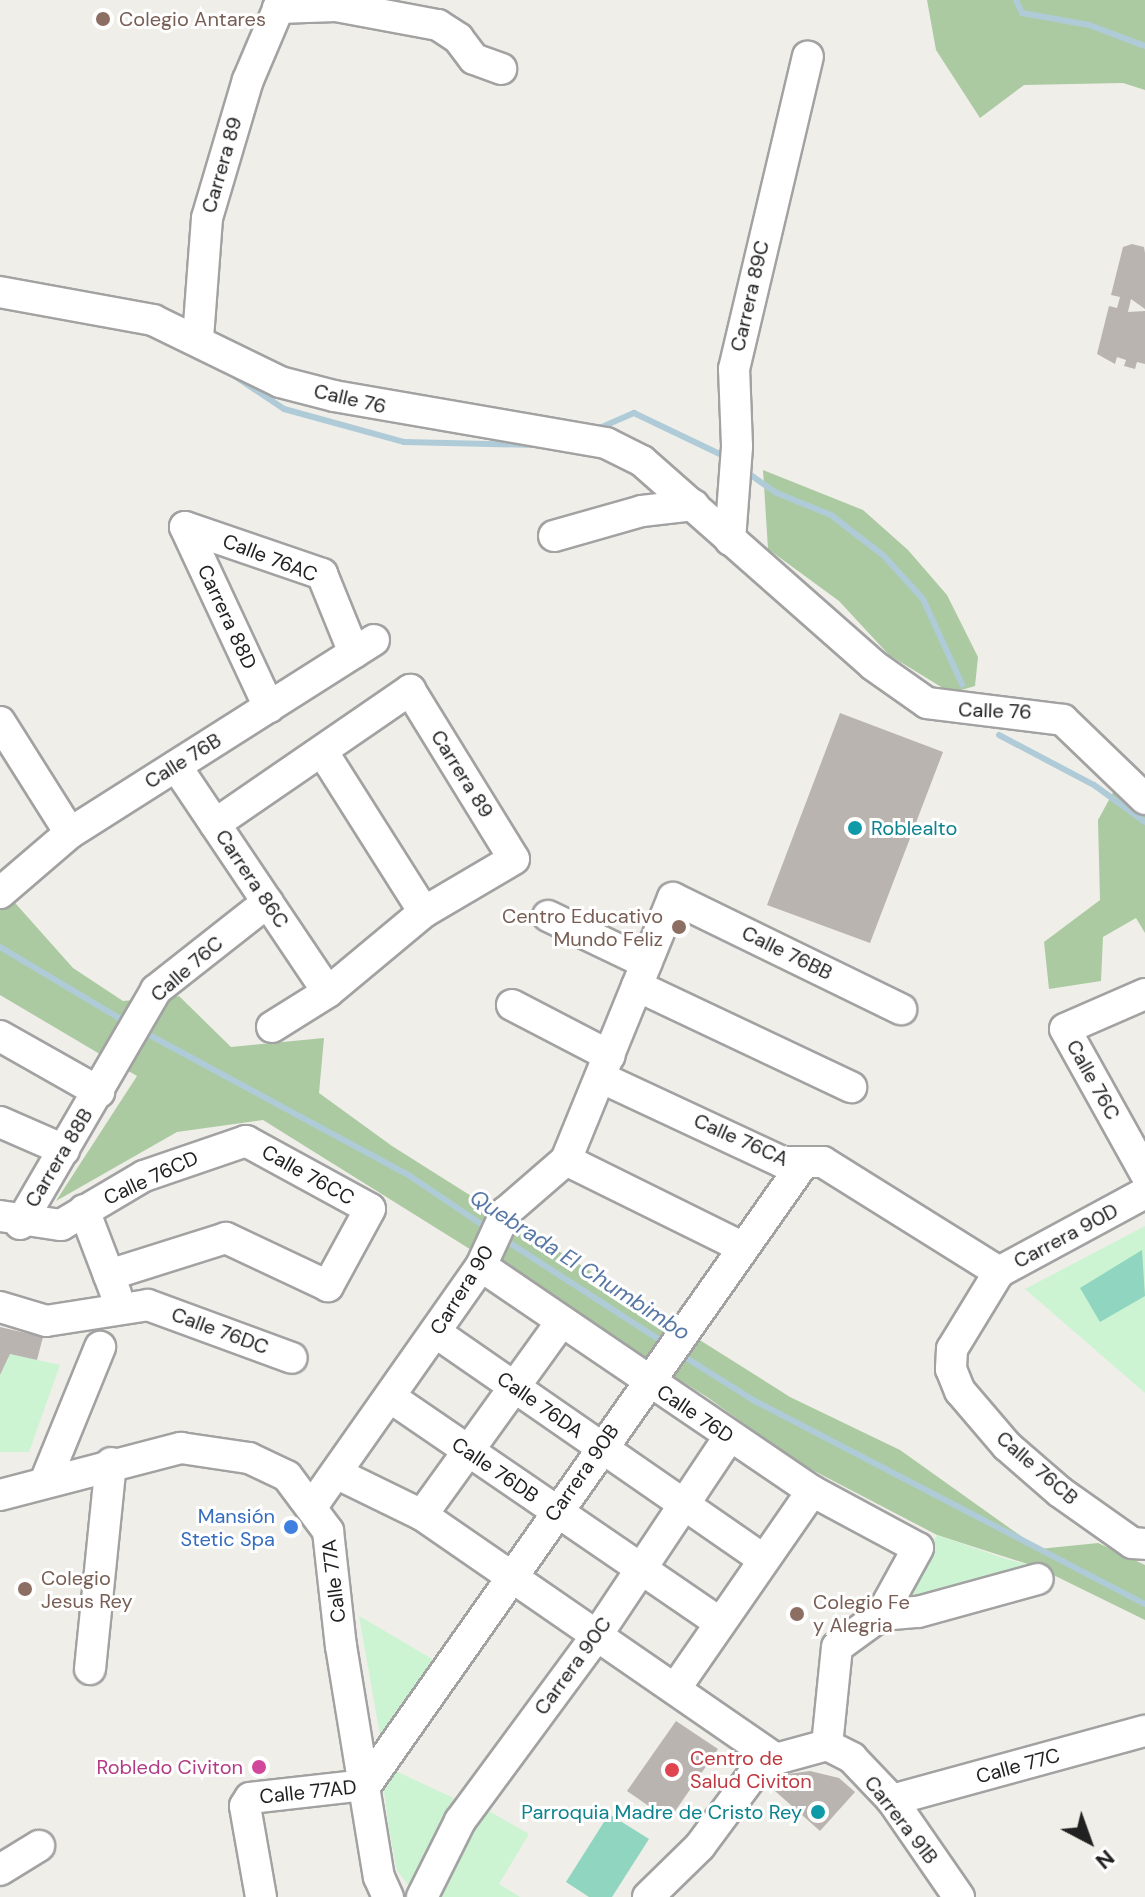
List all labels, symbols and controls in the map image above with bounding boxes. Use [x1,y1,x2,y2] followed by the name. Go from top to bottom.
[119,7,266,31] place label: Colegio Antares
[94,10,112,28] marker: Colegio Antares
[197,114,247,216] street label: Carrera 89
[726,238,774,354] street label: Carrera 89C
[311,379,389,419] street label: Calle 76
[219,529,321,587] street label: Calle 76AC
[192,561,262,673] street label: Carrera 88D
[958,698,1032,724] street label: Calle 76
[426,726,498,822] street label: Carrera 89
[140,728,226,794] street label: Calle 76B
[871,816,957,840] place label: Roblealto
[846,819,864,837] marker: Roblealto
[210,825,294,933] street label: Carrera 86C
[502,904,663,951] place label: Centro Educativo Mundo Feliz
[670,918,688,936] marker: Centro Educativo Mundo Feliz
[738,921,836,985] street label: Calle 76BB
[146,931,228,1007] street label: Calle 76C
[1061,1036,1125,1124] street label: Calle 76C
[20,1104,98,1212] street label: Carrera 88B
[690,1109,792,1171] street label: Calle 76CA
[257,1140,359,1210] street label: Calle 76CC
[100,1146,202,1210] street label: Calle 76CD
[465,1184,695,1346] water label: Quebrada El Chumbimbo
[1010,1199,1122,1273] street label: Carrera 90D
[425,1241,499,1339] street label: Carrera 90
[168,1302,272,1360] street label: Calle 76DC
[492,1367,588,1443] street label: Calle 76DA
[652,1380,738,1448] street label: Calle 76D
[540,1420,624,1526] street label: Carrera 90B
[991,1426,1083,1510] street label: Calle 76CB
[447,1432,543,1508] street label: Calle 76DB
[180,1504,275,1551] place label: Mansión Stetic Spa
[282,1518,300,1536] marker: Mansión Stetic Spa
[317,1538,351,1624] street label: Calle 77A
[41,1566,133,1613] place label: Colegio Jesus Rey
[16,1580,34,1598] marker: Colegio Jesus Rey
[813,1590,910,1637] place label: Colegio Fe y Alegria
[788,1605,806,1623] marker: Colegio Fe y Alegria
[529,1612,617,1720] street label: Carrera 90C
[973,1743,1063,1789] street label: Calle 77C
[690,1746,812,1793] place label: Centro de Salud Civiton
[96,1755,243,1779] place label: Robledo Civiton
[250,1758,268,1776] marker: Robledo Civiton
[661,1759,683,1781] marker: Centro de Salud Civiton
[859,1771,943,1869] street label: Carrera 91B
[258,1775,358,1809] street label: Calle 77AD
[521,1800,802,1824] place label: Parroquia Madre de Cristo Rey
[1049,1801,1129,1881] north arrow
[809,1803,827,1821] marker: Parroquia Madre de Cristo Rey
[1090,1843,1121,1876] text: N

